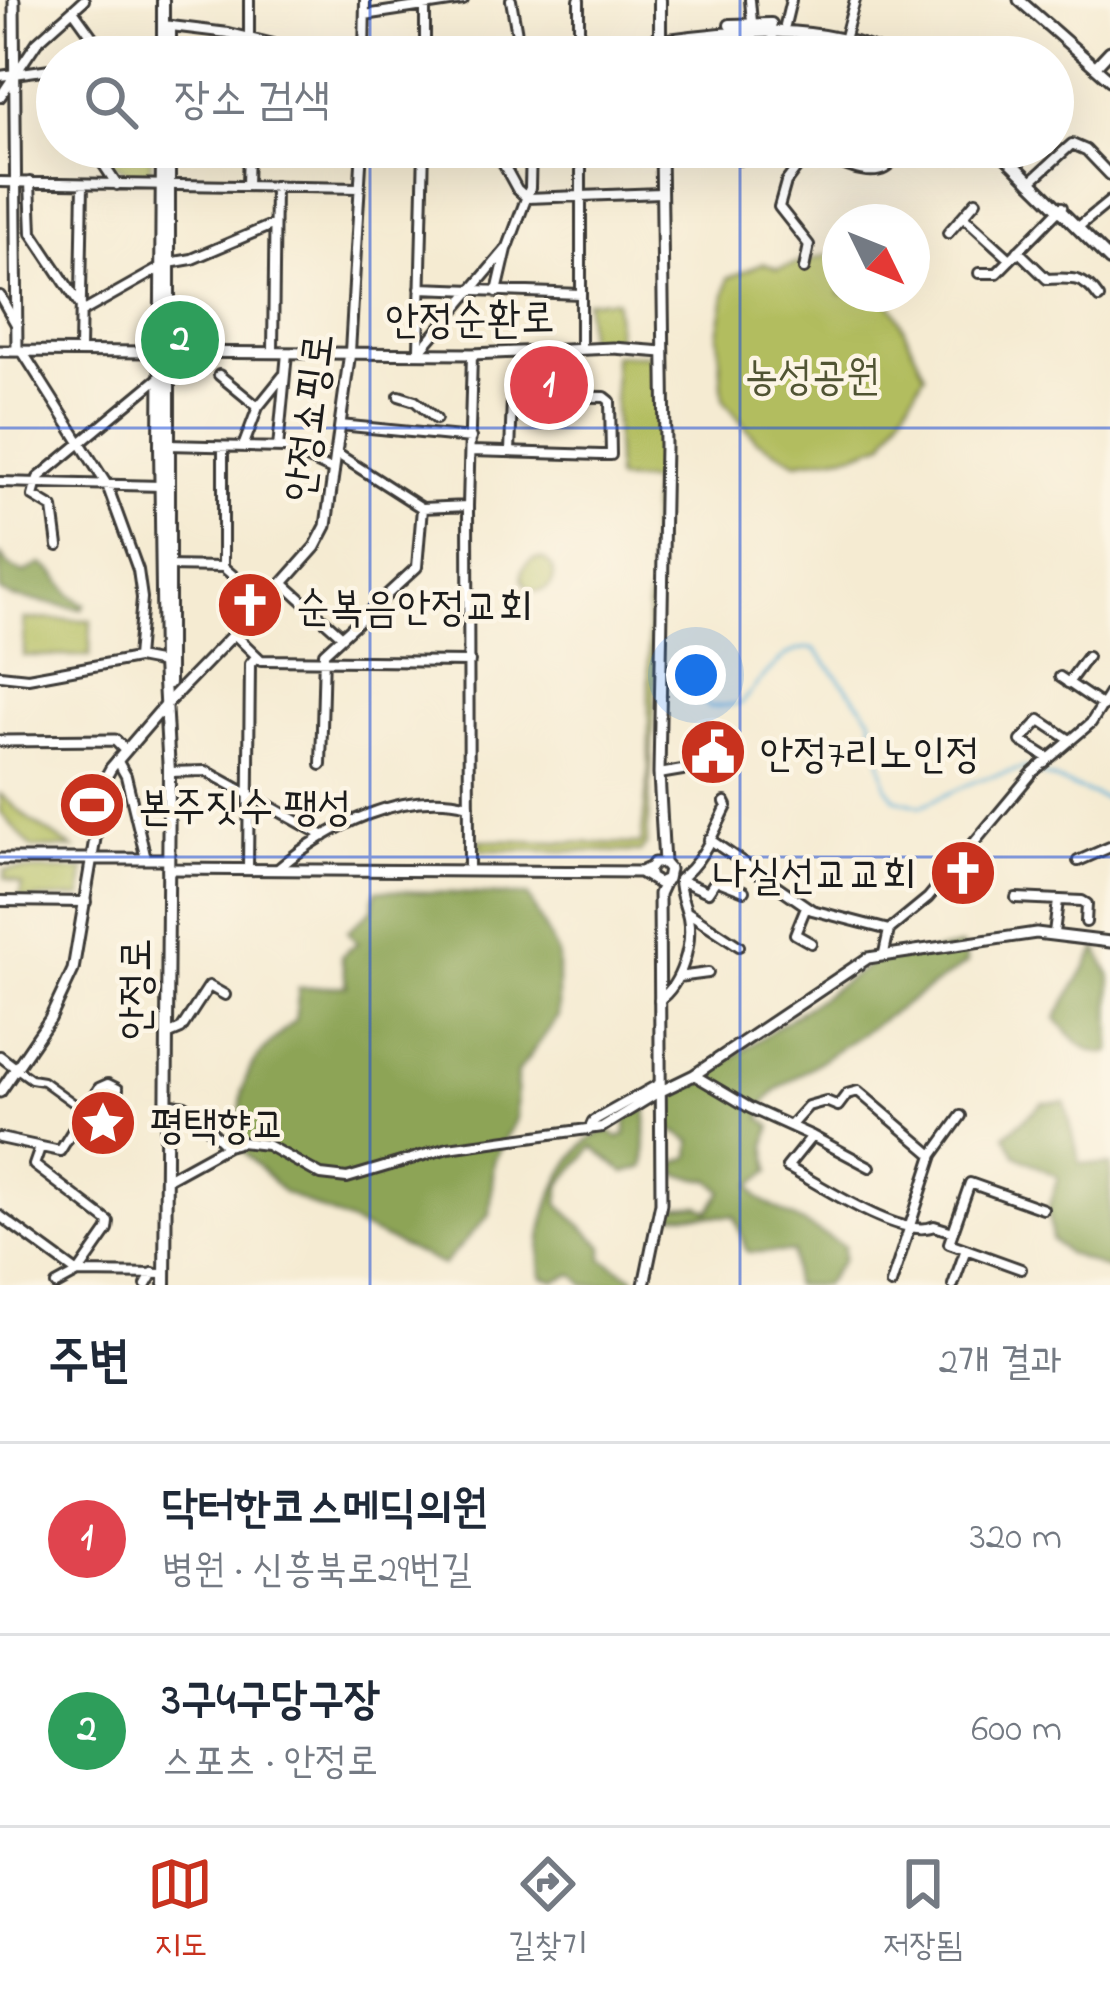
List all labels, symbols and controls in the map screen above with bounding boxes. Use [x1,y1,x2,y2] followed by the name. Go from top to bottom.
[36,36,1074,168] search box
[78,69,144,135] icon: search
[174,69,330,135] text: 장소 검색
[822,204,930,312] north arrow
[385,290,555,353] street label: 안정순환로
[141,295,219,385] pin: 2
[271,330,352,505] street label: 안정쇼핑로
[510,340,588,430] pin: 1
[744,348,880,409] park label: 농성공원
[215,570,285,640] church icon: 순복음안정교회
[296,579,533,640] place label: 순복음안정교회
[666,645,726,705] your location
[678,717,748,787] public building icon: 안정7리노인정
[760,726,980,787] place label: 안정7리노인정
[57,770,127,840] sports icon: 본주짓수 팽성
[138,779,351,840] place label: 본주짓수 팽성
[928,838,998,908] church icon: 나실선교교회
[713,847,916,908] place label: 나실선교교회
[108,938,169,1040] street label: 안정로
[68,1088,138,1158] place icon: 평택향교
[150,1097,285,1158] place label: 평택향교
[48,1326,130,1401] text: 주변
[939,1335,1062,1392] text: 2개 결과
[162,1477,488,1543] text: 닥터한코스메딕의원
[81,1510,93,1567] text: 1
[970,1510,1062,1567] text: 320 m
[162,1543,472,1600] text: 병원 · 신흥북로29번길
[162,1669,380,1735] text: 3구4구당구장
[77,1702,97,1759] text: 2
[971,1702,1062,1759] text: 600 m
[162,1735,378,1792] text: 스포츠 · 안정로
[147,1851,213,1971] tab: 지도
[508,1851,588,1971] tab: 길찾기
[883,1851,963,1971] tab: 저장됨

